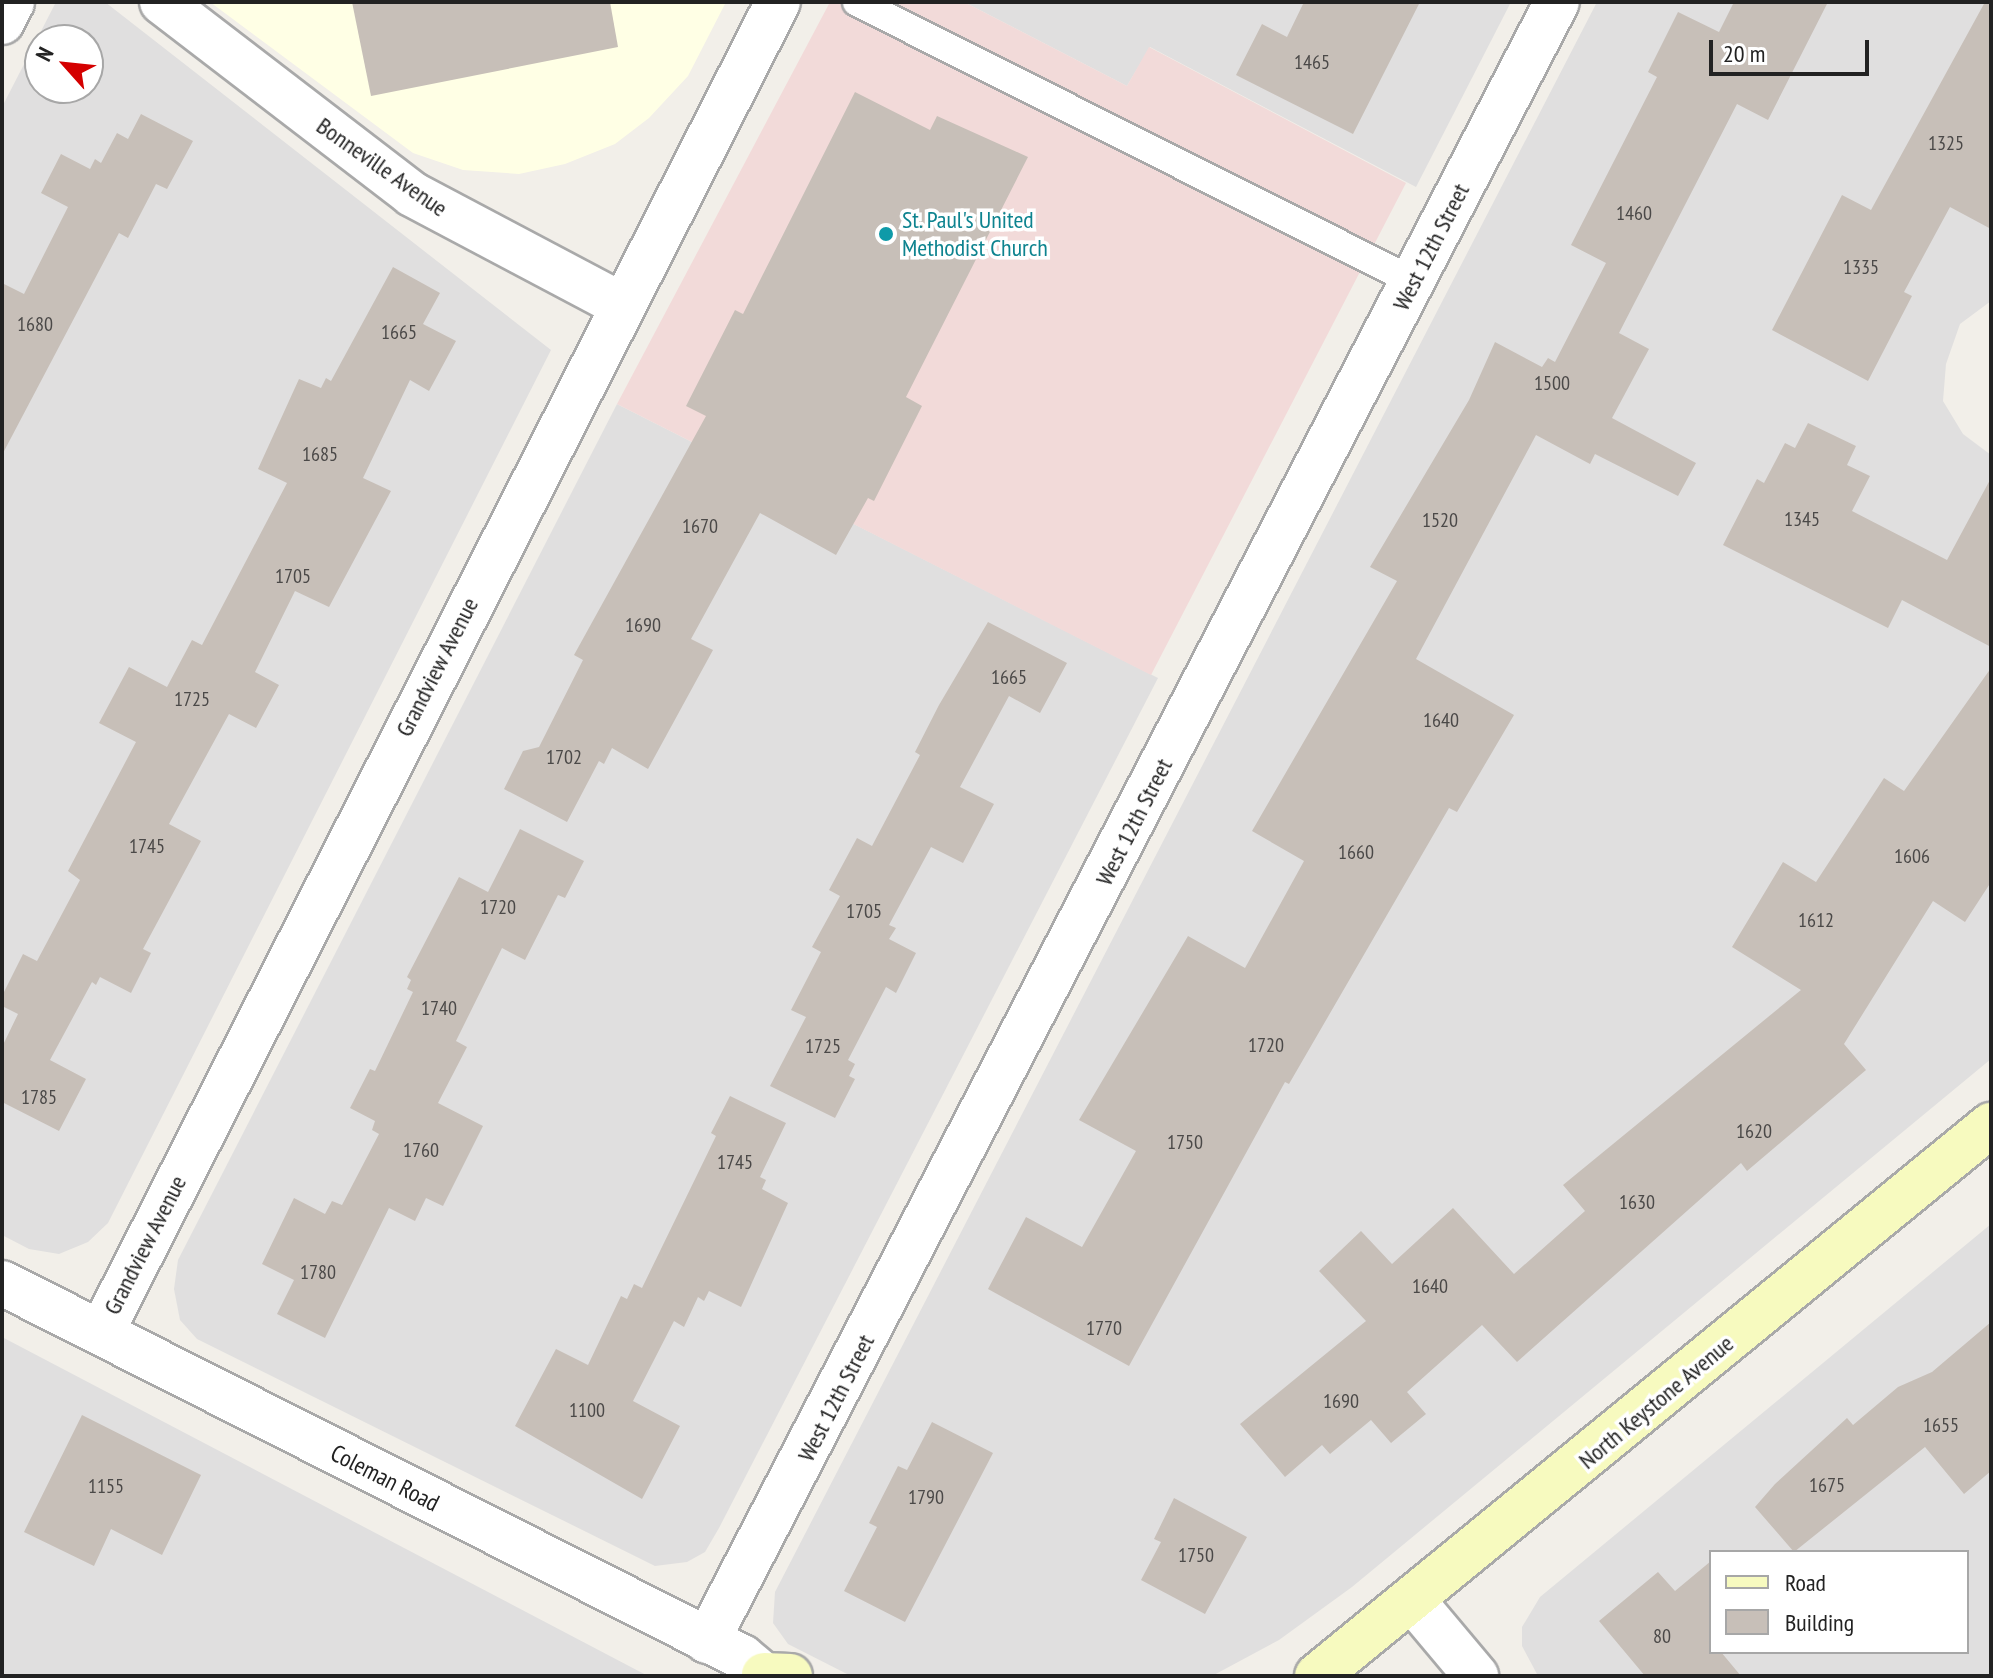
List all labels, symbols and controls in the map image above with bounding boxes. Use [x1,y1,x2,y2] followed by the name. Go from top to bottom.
[24,24,104,104] north arrow
[1713,24,1873,74] scale bar
[1723,38,1765,69] text: 20 m
[29,42,60,66] text: N
[1294,50,1330,74] house number: 1465
[311,111,453,223] street label: Bonneville Avenue
[1928,131,1964,155] house number: 1325
[1387,179,1475,315] street label: West 12th Street
[1616,201,1652,225] house number: 1460
[902,206,1048,262] place label: St. Paul's United Methodist Church
[877,225,895,243] marker: St. Paul's United Methodist Church
[1843,255,1879,279] house number: 1335
[17,312,53,336] house number: 1680
[381,320,417,344] house number: 1665
[1534,371,1570,395] house number: 1500
[302,442,338,466] house number: 1685
[1784,507,1820,531] house number: 1345
[1422,508,1458,532] house number: 1520
[682,514,718,538] house number: 1670
[275,564,311,588] house number: 1705
[389,592,485,742] street label: Grandview Avenue
[625,613,661,637] house number: 1690
[991,665,1027,689] house number: 1665
[174,687,210,711] house number: 1725
[1423,708,1459,732] house number: 1640
[546,745,582,769] house number: 1702
[1090,754,1178,890] street label: West 12th Street
[129,834,165,858] house number: 1745
[1338,840,1374,864] house number: 1660
[1894,844,1930,868] house number: 1606
[480,895,516,919] house number: 1720
[846,899,882,923] house number: 1705
[1798,908,1834,932] house number: 1612
[421,996,457,1020] house number: 1740
[1248,1033,1284,1057] house number: 1720
[805,1034,841,1058] house number: 1725
[21,1085,57,1109] house number: 1785
[1736,1119,1772,1143] house number: 1620
[1167,1130,1203,1154] house number: 1750
[403,1138,439,1162] house number: 1760
[717,1150,753,1174] house number: 1745
[97,1170,193,1320] street label: Grandview Avenue
[1619,1190,1655,1214] house number: 1630
[300,1260,336,1284] house number: 1780
[1412,1274,1448,1298] house number: 1640
[1086,1316,1122,1340] house number: 1770
[1573,1329,1739,1475] street label: North Keystone Avenue
[792,1330,880,1466] street label: West 12th Street
[1323,1389,1359,1413] house number: 1690
[569,1398,605,1422] house number: 1100
[1923,1413,1959,1437] house number: 1655
[326,1438,444,1518] street label: Coleman Road
[1809,1473,1845,1497] house number: 1675
[88,1474,124,1498] house number: 1155
[908,1485,944,1509] house number: 1790
[1178,1543,1214,1567] house number: 1750
[1709,1550,1969,1654] legend
[1785,1567,1826,1598] text: Road
[1785,1607,1854,1638] text: Building
[1653,1624,1671,1648] house number: 80

